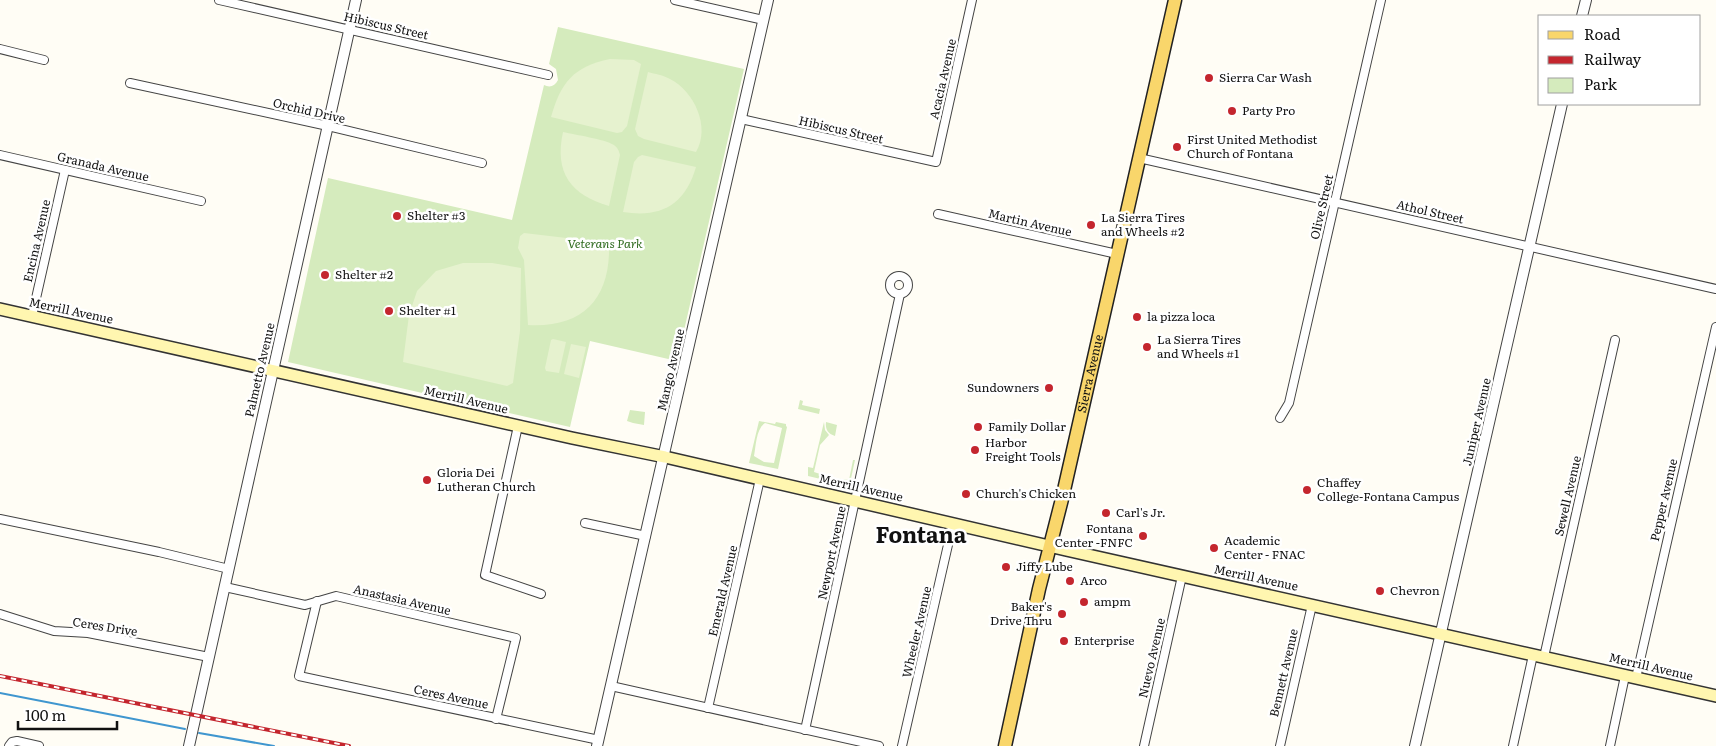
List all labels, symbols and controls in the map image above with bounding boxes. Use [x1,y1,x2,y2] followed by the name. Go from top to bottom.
[342,7,430,44] street label: Hibiscus Street
[1538,15,1701,105] legend
[1584,22,1620,45] text: Road
[924,37,960,121] street label: Acacia Avenue
[1584,47,1642,70] text: Railway
[1219,68,1312,86] place label: Sierra Car Wash
[1203,72,1215,84] marker: Sierra Car Wash
[1584,72,1618,95] text: Park
[271,93,347,127] street label: Orchid Drive
[1242,101,1295,119] place label: Party Pro
[1226,105,1238,117] marker: Party Pro
[797,111,885,148] street label: Hibiscus Street
[1187,130,1318,162] place label: First United Methodist Church of Fontana
[1171,141,1183,153] marker: First United Methodist Church of Fontana
[56,147,151,185] street label: Granada Avenue
[1305,172,1337,241] street label: Olive Street
[1395,195,1466,228] street label: Athol Street
[18,198,54,284] street label: Encina Avenue
[987,204,1074,240] street label: Martin Avenue
[407,206,466,224] place label: Shelter #3
[1101,208,1185,240] place label: La Sierra Tires and Wheels #2
[391,210,403,222] marker: Shelter #3
[1085,219,1097,231] marker: La Sierra Tires and Wheels #2
[567,234,643,252] park label: Veterans Park
[335,265,393,283] place label: Shelter #2
[319,269,331,281] marker: Shelter #2
[27,292,115,328] street label: Merrill Avenue
[399,301,456,319] place label: Shelter #1
[383,305,395,317] marker: Shelter #1
[1147,307,1216,325] place label: la pizza loca
[1131,311,1143,323] marker: la pizza loca
[239,321,279,419] street label: Palmetto Avenue
[652,327,688,413] street label: Mango Avenue
[1157,330,1241,362] place label: La Sierra Tires and Wheels #1
[1072,333,1107,414] street label: Sierra Avenue
[1141,341,1153,353] marker: La Sierra Tires and Wheels #1
[1457,376,1495,467] street label: Juniper Avenue
[967,378,1040,396] place label: Sundowners
[422,381,510,417] street label: Merrill Avenue
[1043,382,1055,394] marker: Sundowners
[988,417,1066,435] place label: Family Dollar
[972,421,984,433] marker: Family Dollar
[985,433,1061,465] place label: Harbor Freight Tools
[969,444,981,456] marker: Harbor Freight Tools
[1549,454,1585,538] street label: Sewell Avenue
[1645,457,1681,543] street label: Pepper Avenue
[437,463,536,495] place label: Gloria Dei Lutheran Church
[817,469,905,505] street label: Merrill Avenue
[1317,473,1460,505] place label: Chaffey College-Fontana Campus
[421,474,433,486] marker: Gloria Dei Lutheran Church
[976,484,1076,502] place label: Church's Chicken
[1301,484,1313,496] marker: Chaffey College-Fontana Campus
[960,488,972,500] marker: Church's Chicken
[1116,503,1166,521] place label: Carl's Jr.
[812,504,850,601] street label: Newport Avenue
[1100,507,1112,519] marker: Carl's Jr.
[875,517,967,550] district label: Fontana
[1055,519,1134,551] place label: Fontana Center -FNFC
[1137,530,1149,542] marker: Fontana Center -FNFC
[1224,531,1305,563] place label: Academic Center - FNAC
[1208,542,1220,554] marker: Academic Center - FNAC
[703,543,741,638] street label: Emerald Avenue
[1016,557,1073,575] place label: Jiffy Lube
[1212,559,1300,595] street label: Merrill Avenue
[1000,561,1012,573] marker: Jiffy Lube
[1080,571,1107,589] place label: Arco
[1064,575,1076,587] marker: Arco
[352,579,453,619] street label: Anastasia Avenue
[1390,581,1440,599] place label: Chevron
[897,584,935,679] street label: Wheeler Avenue
[1374,585,1386,597] marker: Chevron
[1094,592,1131,610] place label: ampm
[1078,596,1090,608] marker: ampm
[990,597,1053,629] place label: Baker's Drive Thru
[1056,608,1068,620] marker: Baker's Drive Thru
[71,612,139,640] street label: Ceres Drive
[1133,616,1169,700] street label: Nuevo Avenue
[1264,627,1302,719] street label: Bennett Avenue
[1074,631,1134,649] place label: Enterprise
[1058,635,1070,647] marker: Enterprise
[1607,648,1695,684] street label: Merrill Avenue
[412,679,490,713] street label: Ceres Avenue
[18,698,116,730] scale bar
[25,703,66,726] text: 100 m

